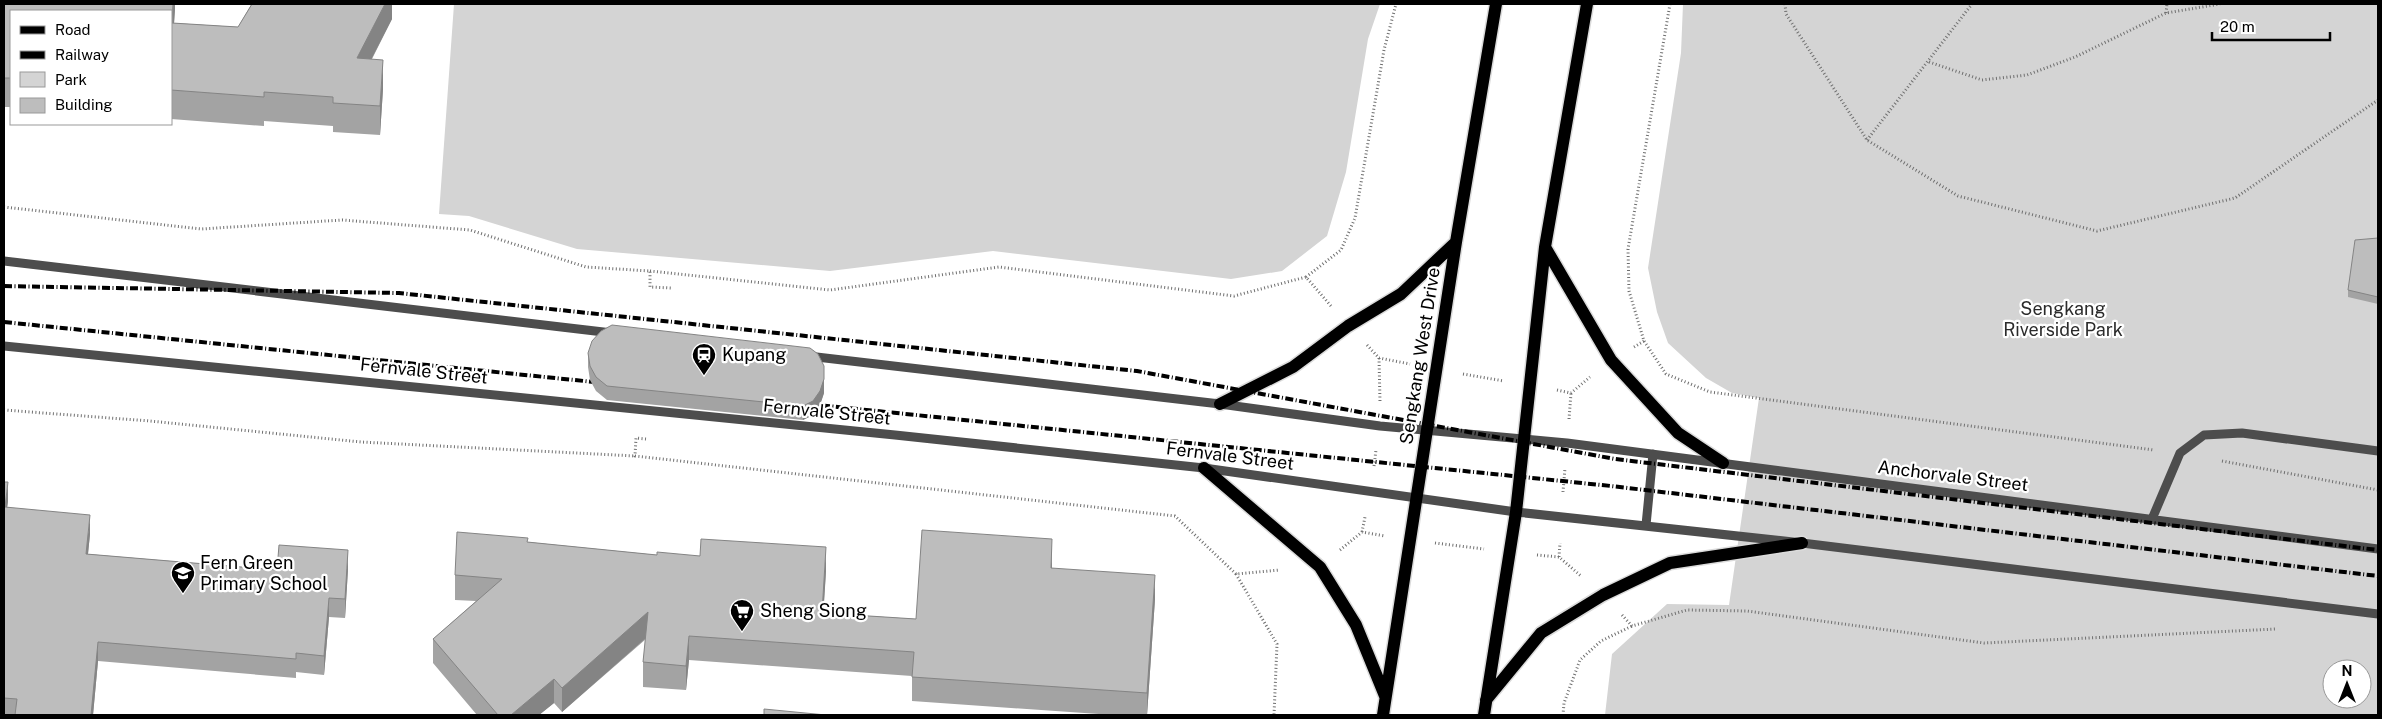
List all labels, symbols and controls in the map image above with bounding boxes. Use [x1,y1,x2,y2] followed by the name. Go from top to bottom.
[10,10,172,125] legend
[2212,10,2330,42] scale bar
[2220,18,2255,35] text: 20 m
[55,21,91,38] text: Road
[55,46,109,63] text: Railway
[55,71,87,88] text: Park
[55,96,113,113] text: Building
[1395,266,1444,446] street label: Sengkang West Drive
[2003,298,2123,340] park label: Sengkang Riverside Park
[691,342,717,376] station icon: Kupang
[722,344,786,365] place label: Kupang
[359,353,489,388] street label: Fernvale Street
[762,394,892,429] street label: Fernvale Street
[1165,437,1295,474] street label: Fernvale Street
[1877,456,2030,495] street label: Anchorvale Street
[200,552,328,594] place label: Fern Green Primary School
[170,560,196,594] school or university icon: Fern Green Primary School
[729,598,755,632] supermarket icon: Sheng Siong
[760,600,867,621] place label: Sheng Siong
[2322,659,2372,709] north arrow
[2342,663,2352,679] text: N

